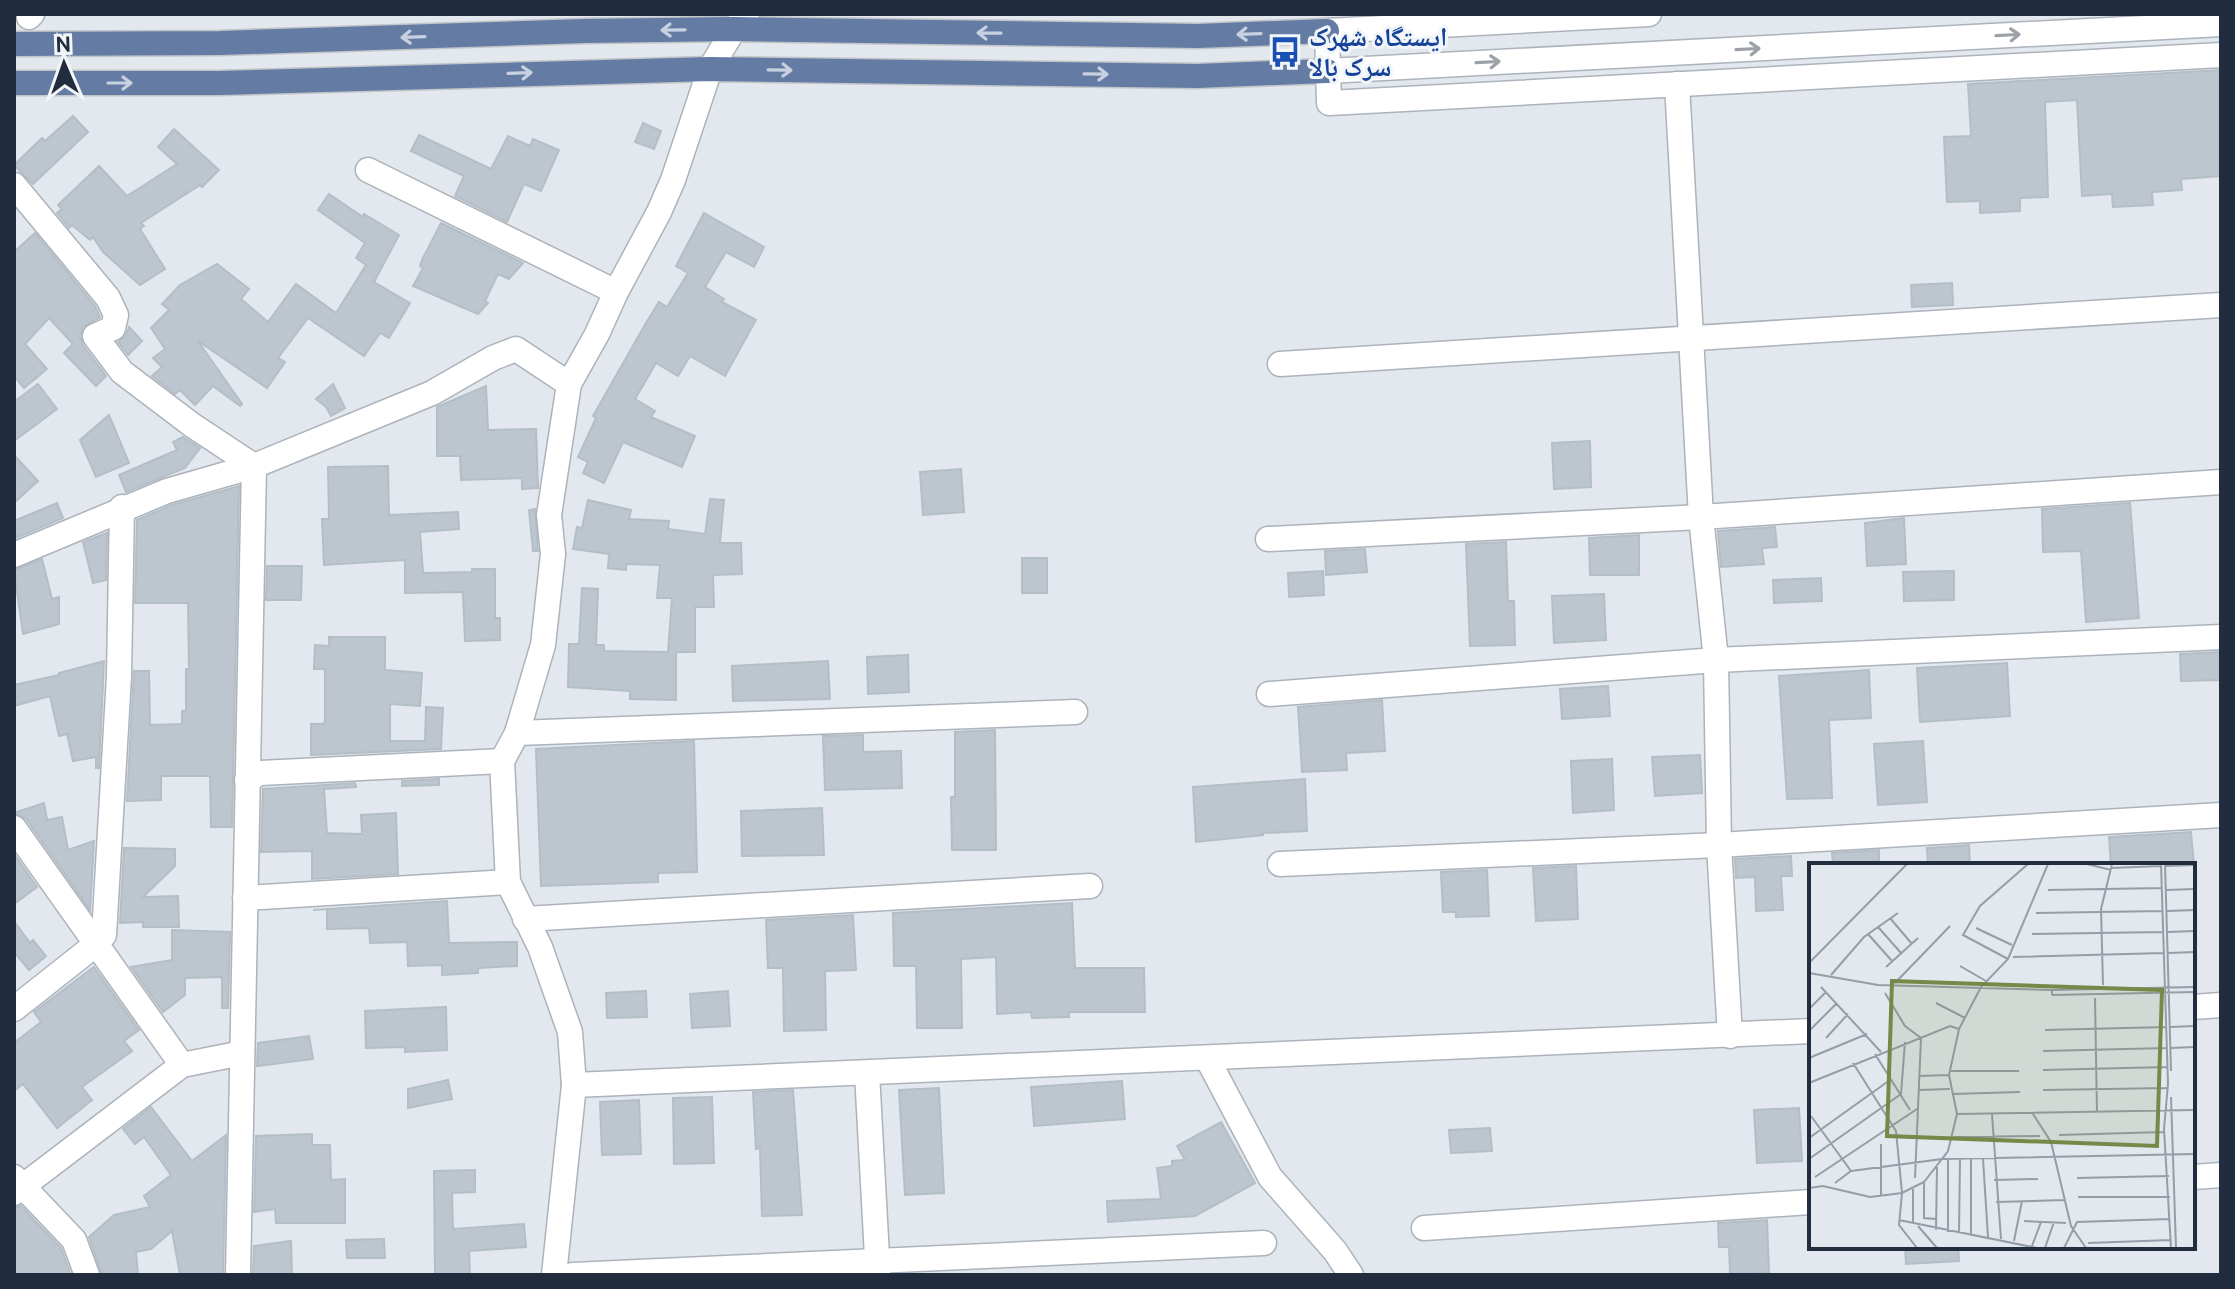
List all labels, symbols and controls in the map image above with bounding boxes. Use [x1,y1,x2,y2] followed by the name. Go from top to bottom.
[1309,21,1447,83] place label: ایستگاه شهرک سرک بالا
[660,22,687,38] one-way arrow
[24,24,104,104] north arrow
[976,25,1003,41] one-way arrow
[1236,26,1263,41] one-way arrow
[1994,27,2021,42] one-way arrow
[400,29,427,44] one-way arrow
[55,31,72,58] text: N
[1268,35,1302,69] bus stop icon: ایستگاه شهرک سرک بالا
[1734,41,1761,56] one-way arrow
[1474,55,1501,70] one-way arrow
[766,62,793,78] one-way arrow
[506,65,533,81] one-way arrow
[1082,67,1109,82] one-way arrow
[106,75,133,91] one-way arrow
[1809,863,2195,1249] inset map

